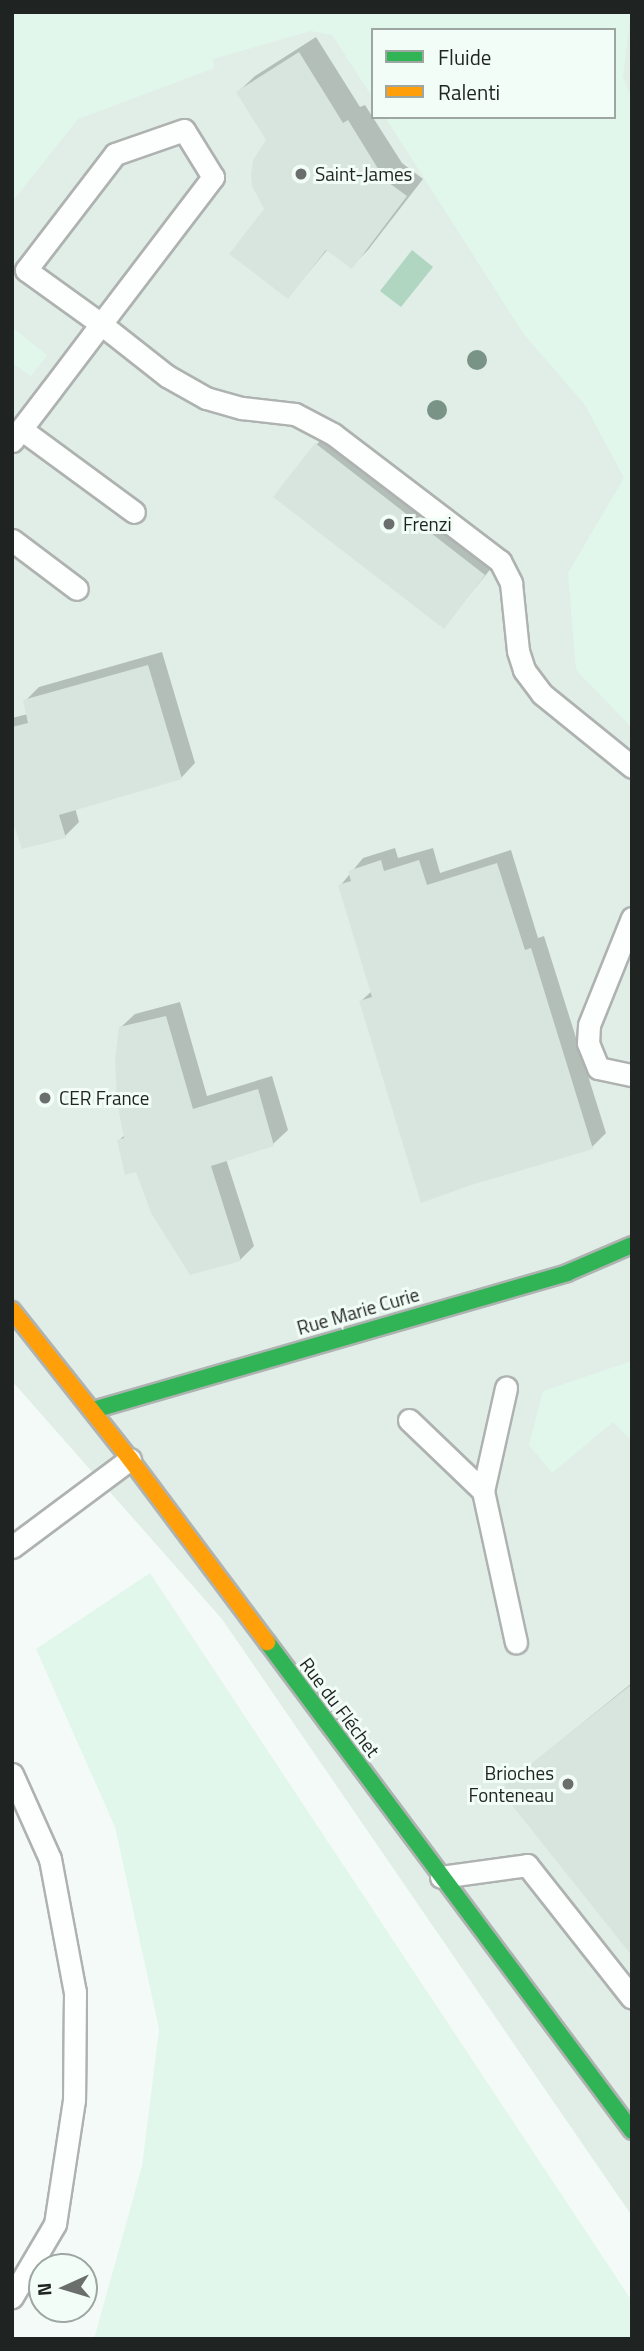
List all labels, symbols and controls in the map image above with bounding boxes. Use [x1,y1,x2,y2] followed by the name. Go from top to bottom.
[371,28,616,119] legend
[438,41,491,73] text: Fluide
[438,76,500,108] text: Ralenti
[315,163,412,185] place label: Saint-James
[293,166,309,182] marker: Saint-James
[403,513,452,535] place label: Frenzi
[381,516,397,532] marker: Frenzi
[59,1087,149,1109] place label: CER France
[37,1090,53,1106] marker: CER France
[294,1283,422,1339] street label: Rue Marie Curie
[295,1653,385,1761] street label: Rue du Fléchet
[469,1762,554,1806] place label: Brioches Fonteneau
[560,1776,576,1792] marker: Brioches Fonteneau
[28,2253,98,2323] north arrow
[29,2282,58,2297] text: N

